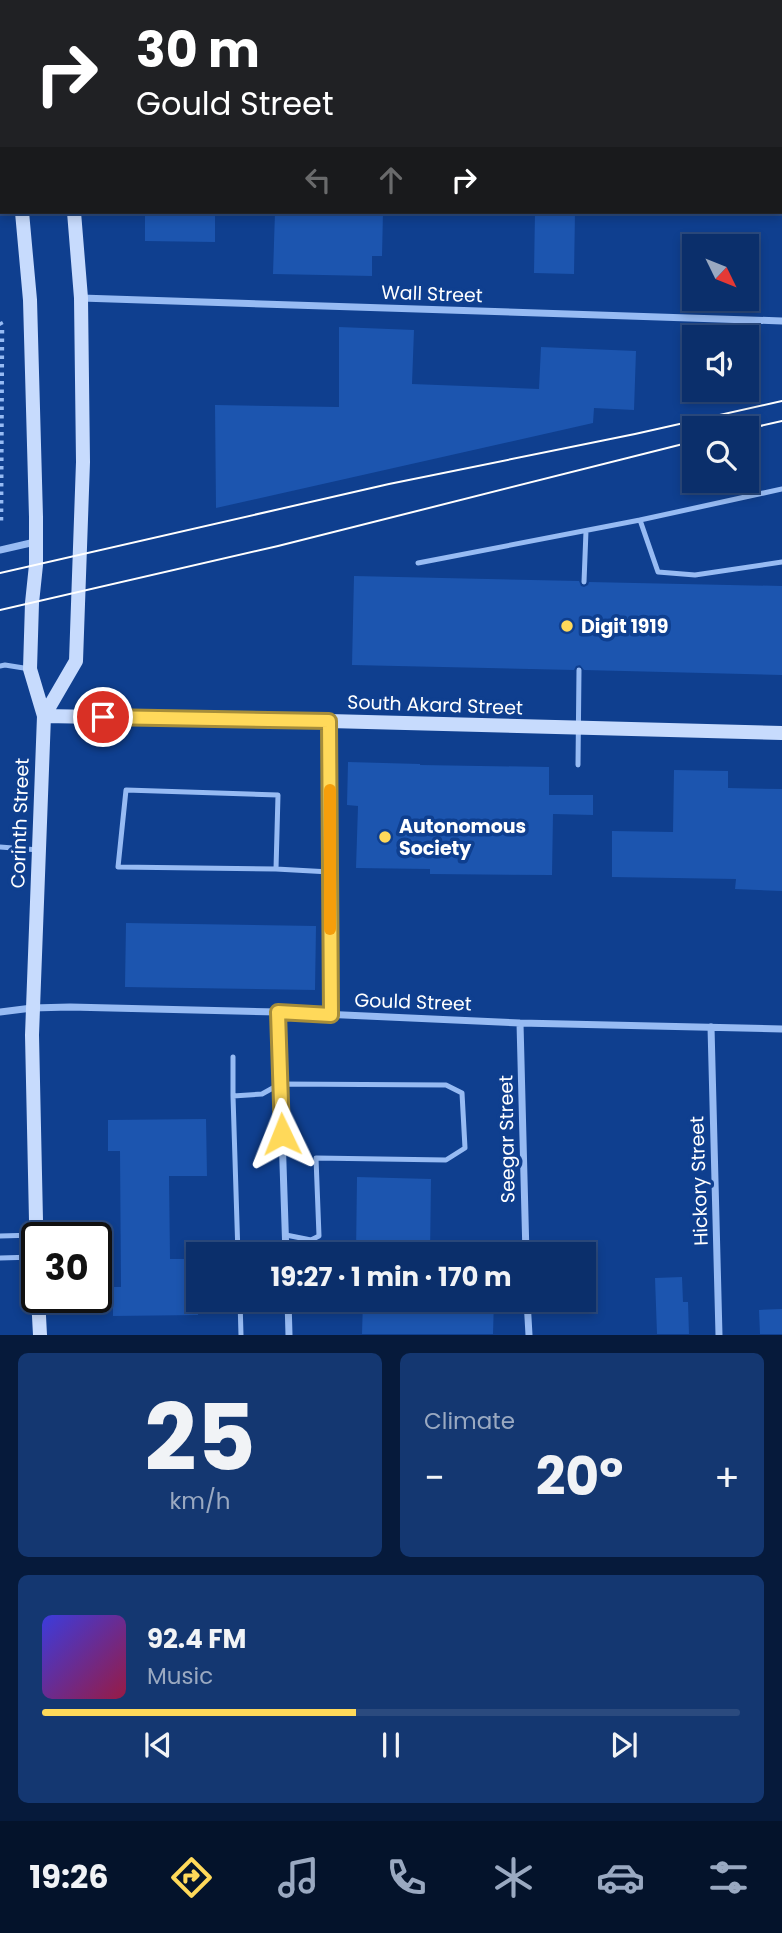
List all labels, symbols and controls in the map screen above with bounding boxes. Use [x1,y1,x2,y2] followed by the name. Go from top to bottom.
[136,16,260,84] text: 30 m
[21,28,112,119] icon: right
[136,81,334,126] text: Gould Street
[299,161,337,199] icon: left
[372,161,410,199] icon: ahead
[445,161,483,199] icon: right
[682,234,760,312] north arrow
[682,234,759,493] map controls
[381,279,483,309] street label: Wall Street
[682,325,759,402] button: sound
[682,416,759,493] button: search
[581,613,668,640] place label: Digit 1919
[559,618,575,634] marker: Digit 1919
[73,687,133,747] pin
[347,688,523,722] street label: South Akard Street
[84,698,122,736] icon: arrive
[4,757,36,889] street label: Corinth Street
[399,813,526,862] place label: Autonomous Society
[377,829,393,845] marker: Autonomous Society
[354,986,472,1018] street label: Gould Street
[492,1075,522,1203] street label: Seegar Street
[245,1097,319,1171] position arrow
[683,1116,715,1246] street label: Hickory Street
[21,1222,112,1313] speed limit sign: 30
[270,1259,512,1295] text: 19:27 · 1 min · 170 m
[144,1374,256,1502] text: 25
[424,1405,515,1437] text: Climate
[536,1440,623,1513] text: 20°
[424,1451,445,1504] text: −
[714,1451,740,1504] text: +
[169,1485,231,1517] text: km/h
[147,1621,246,1657] text: 92.4 FM
[147,1660,213,1692] text: Music
[139,1726,177,1764] icon: previous
[372,1726,410,1764] icon: pause
[605,1726,643,1764] icon: next
[167,1853,216,1902] icon: directions
[274,1853,323,1902] icon: music
[382,1853,431,1902] icon: phone
[489,1853,538,1902] icon: climate
[596,1853,645,1902] icon: car
[704,1853,753,1902] icon: filters
[29,1854,109,1899] text: 19:26

